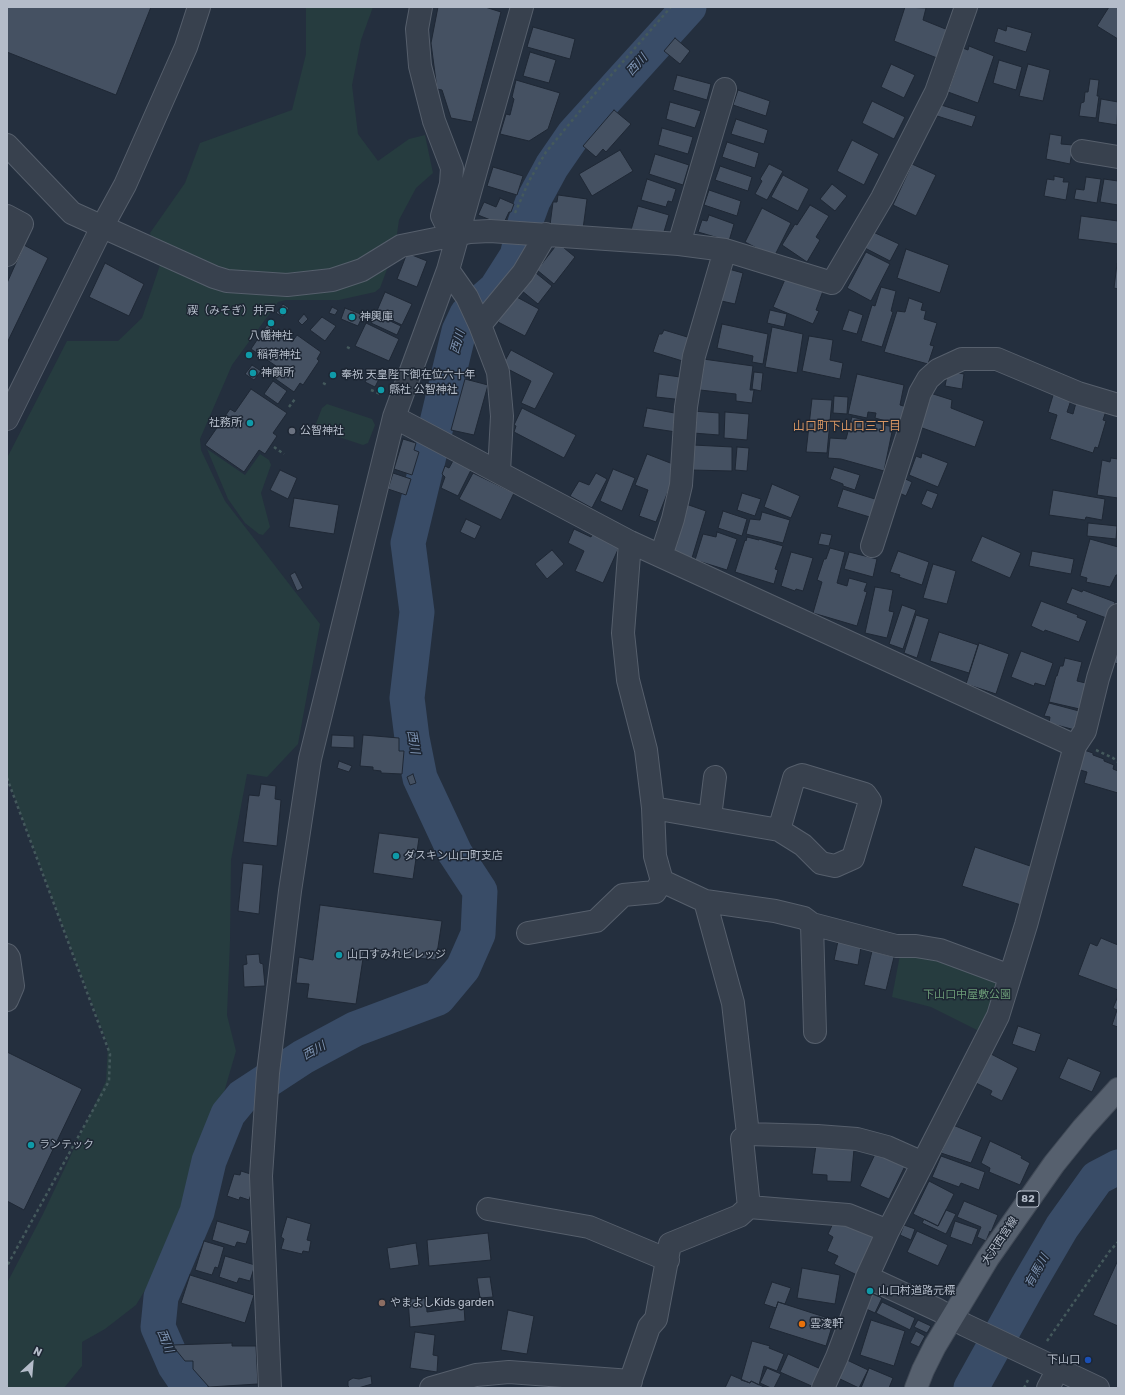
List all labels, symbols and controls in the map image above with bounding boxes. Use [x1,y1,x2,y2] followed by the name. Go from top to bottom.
[624,51,650,79] water label: 西川
[187,304,275,318] place label: 禊（みそぎ）井戸
[278,306,288,316] marker: 禊（みそぎ）井戸
[360,310,393,324] place label: 神輿庫
[347,312,357,322] marker: 神輿庫
[266,318,276,328] marker: 八幡神社
[448,328,468,356] water label: 西川
[249,329,293,343] place label: 八幡神社
[257,348,301,362] place label: 稲荷神社
[244,350,254,360] marker: 稲荷神社
[261,366,294,380] place label: 神饌所
[248,368,258,378] marker: 神饌所
[341,368,476,382] place label: 奉祝 天皇陛下御在位六十年
[328,370,338,380] marker: 奉祝 天皇陛下御在位六十年
[389,383,458,397] place label: 縣社 公智神社
[376,385,386,395] marker: 縣社 公智神社
[209,416,242,430] place label: 社務所
[245,418,255,428] marker: 社務所
[793,420,901,434] district label: 山口町下山口三丁目
[300,424,344,438] place label: 公智神社
[287,426,297,436] marker: 公智神社
[404,729,422,755] water label: 西川
[404,849,503,863] place label: ダスキン山口町支店
[391,851,401,861] marker: ダスキン山口町支店
[347,948,446,962] place label: 山口すみれビレッジ
[334,950,344,960] marker: 山口すみれビレッジ
[923,988,1011,1002] park label: 下山口中屋敷公園
[300,1039,328,1063] water label: 西川
[39,1138,94,1152] place label: ランテック
[26,1140,36,1150] marker: ランテック
[1017,1191,1039,1207] road number: 82
[979,1215,1021,1267] street label: 大沢西宮線
[1022,1252,1052,1290] water label: 有馬川
[878,1284,955,1298] place label: 山口村道路元標
[865,1286,875,1296] marker: 山口村道路元標
[390,1296,494,1310] place label: やまよしKids garden
[377,1298,387,1308] marker: やまよしKids garden
[810,1317,843,1331] place label: 雲凌軒
[797,1319,807,1329] marker: 雲凌軒
[154,1327,176,1355] water label: 西川
[12,1343,52,1383] north arrow
[31,1344,44,1359] text: N
[1047,1353,1080,1367] place label: 下山口
[1083,1355,1093,1365] marker: 下山口

